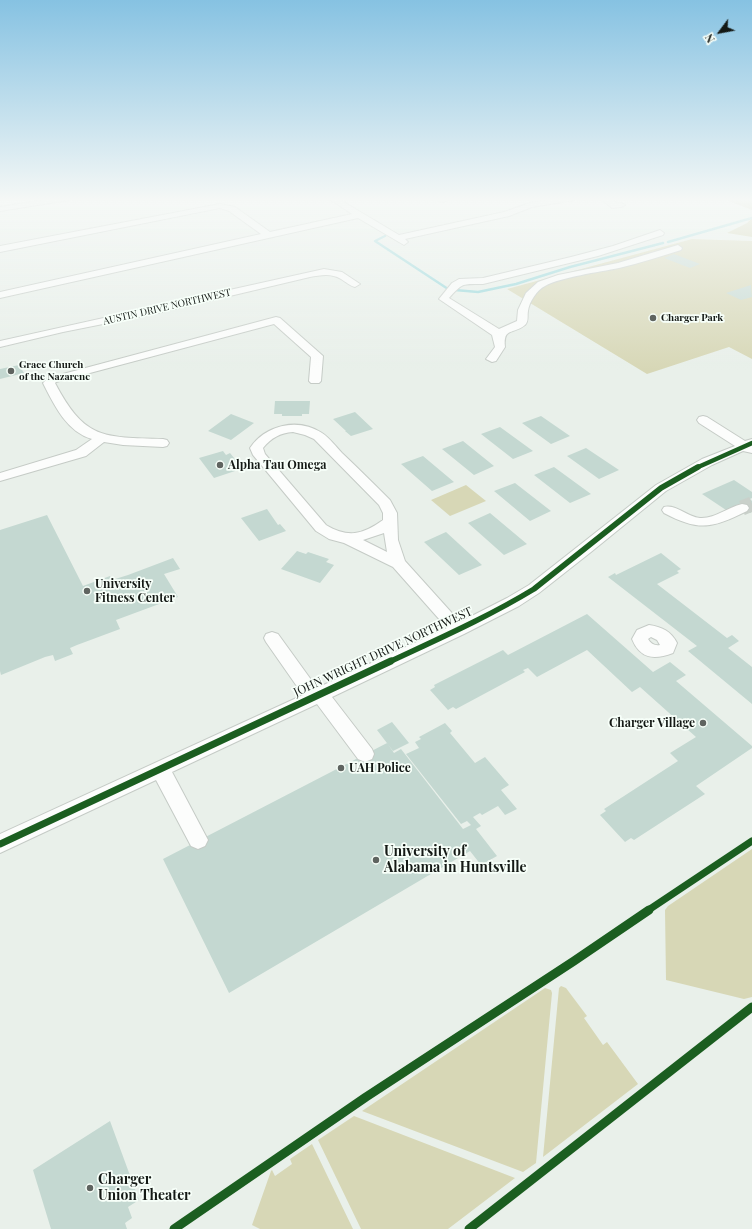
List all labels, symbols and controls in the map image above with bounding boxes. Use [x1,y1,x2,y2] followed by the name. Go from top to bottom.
[700,12,740,52] north arrow
[701,31,718,46] text: N
[102,286,232,328] street label: AUSTIN DRIVE NORTHWEST
[661,312,723,324] place label: Charger Park
[648,313,658,323] marker: Charger Park
[19,359,90,382] place label: Grace Church of the Nazarene
[6,366,16,376] marker: Grace Church of the Nazarene
[228,458,326,472] place label: Alpha Tau Omega
[215,460,225,470] marker: Alpha Tau Omega
[95,577,175,605] place label: University Fitness Center
[82,586,92,596] marker: University Fitness Center
[291,604,475,700] street label: JOHN WRIGHT DRIVE NORTHWEST
[609,716,695,730] place label: Charger Village
[698,718,708,728] marker: Charger Village
[349,761,411,775] place label: UAH Police
[336,763,346,773] marker: UAH Police
[384,844,527,876] place label: University of Alabama in Huntsville
[371,855,381,865] marker: University of Alabama in Huntsville
[98,1172,191,1204] place label: Charger Union Theater
[85,1183,95,1193] marker: Charger Union Theater

